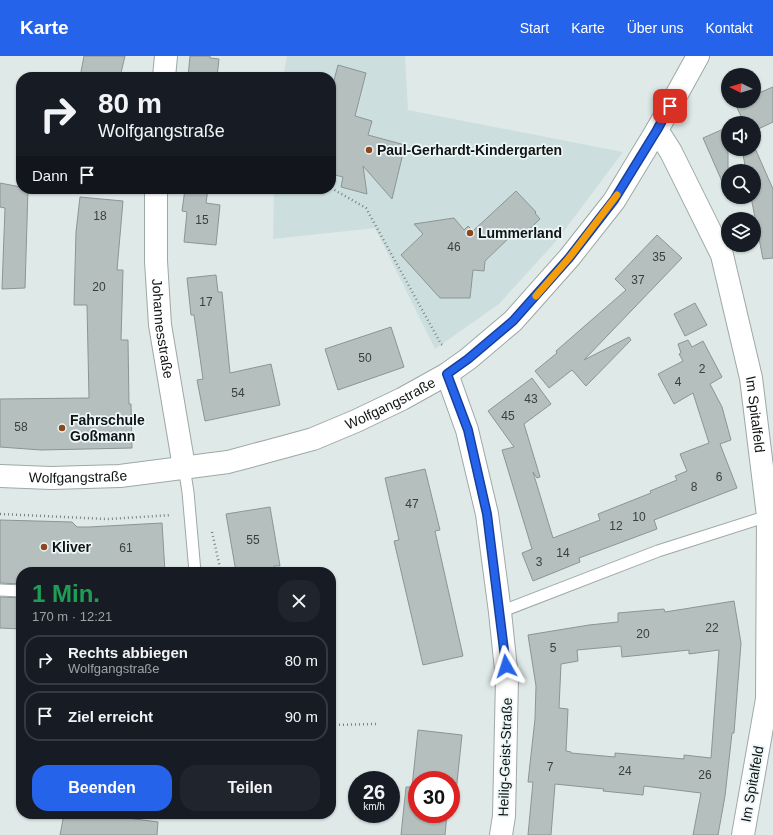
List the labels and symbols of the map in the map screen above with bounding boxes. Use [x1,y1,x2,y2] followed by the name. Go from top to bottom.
[721,68,761,108] north arrow
[653,89,687,123] pin
[377,142,562,158] place label: Paul-Gerhardt-Kindergarten
[364,145,374,155] marker: Paul-Gerhardt-Kindergarten
[93,209,107,223] house number: 18
[195,213,209,227] house number: 15
[478,225,562,241] place label: Lummerland
[465,228,475,238] marker: Lummerland
[447,240,461,254] house number: 46
[652,250,666,264] house number: 35
[631,273,645,287] house number: 37
[149,278,177,380] street label: Johannesstraße
[92,280,106,294] house number: 20
[199,295,213,309] house number: 17
[358,351,372,365] house number: 50
[699,362,706,376] house number: 2
[343,374,438,433] street label: Wolfgangstraße
[743,374,768,454] street label: Im Spitalfeld
[675,375,682,389] house number: 4
[231,386,245,400] house number: 54
[524,392,538,406] house number: 43
[501,409,515,423] house number: 45
[70,412,145,444] place label: Fahrschule Goßmann
[14,420,28,434] house number: 58
[57,423,67,433] marker: Fahrschule Goßmann
[28,467,128,486] street label: Wolfgangstraße
[716,470,723,484] house number: 6
[691,480,698,494] house number: 8
[405,497,419,511] house number: 47
[632,510,646,524] house number: 10
[609,519,623,533] house number: 12
[246,533,260,547] house number: 55
[52,539,91,555] place label: Kliver
[119,541,133,555] house number: 61
[39,542,49,552] marker: Kliver
[556,546,570,560] house number: 14
[536,555,543,569] house number: 3
[705,621,719,635] house number: 22
[636,627,650,641] house number: 20
[550,641,557,655] house number: 5
[485,645,527,687] position arrow
[495,697,515,817] street label: Heilig-Geist-Straße
[737,745,767,823] street label: Im Spitalfeld
[547,760,554,774] house number: 7
[618,764,632,778] house number: 24
[698,768,712,782] house number: 26
[408,771,460,823] speed limit sign: 30

